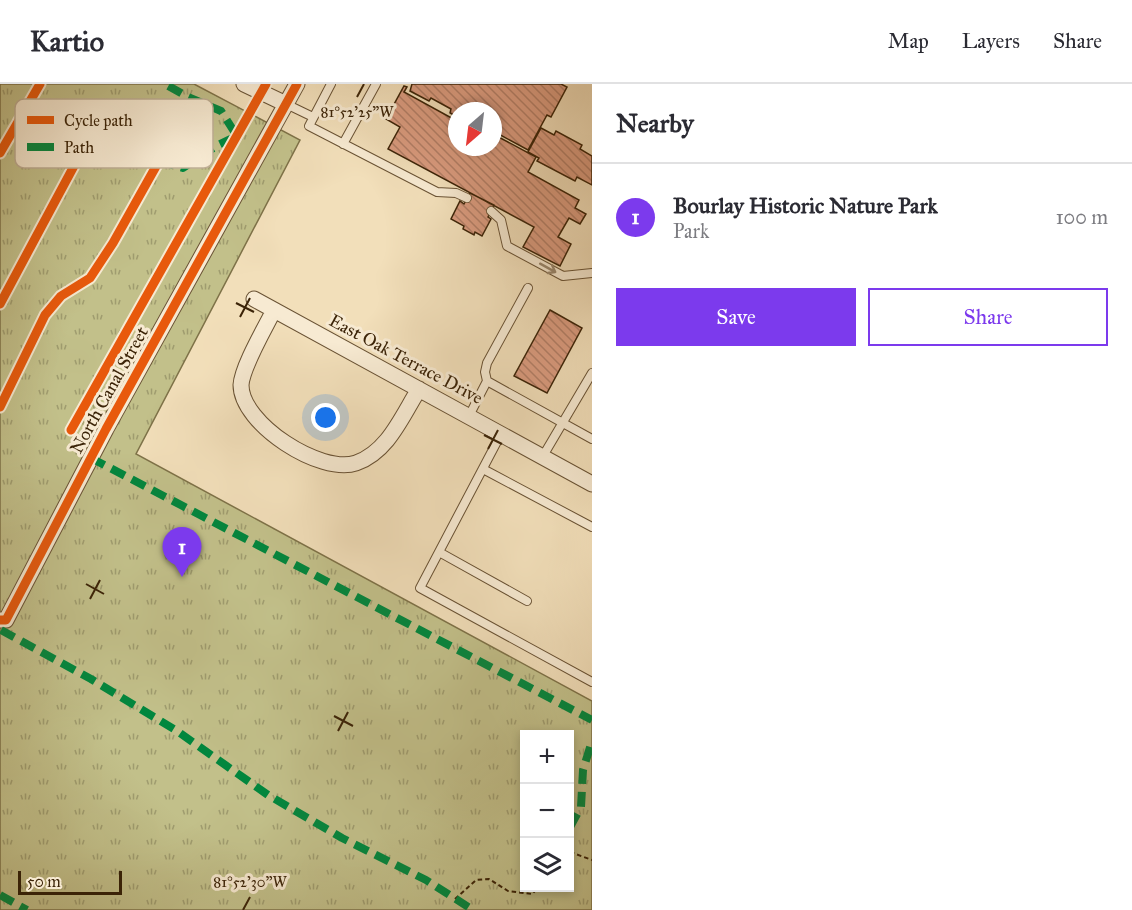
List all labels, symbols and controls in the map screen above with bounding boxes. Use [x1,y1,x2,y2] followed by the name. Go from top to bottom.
[30,24,104,59] text: Kartio
[888,28,929,54] text: Map
[962,28,1020,54] text: Layers
[1053,28,1102,54] text: Share
[15,99,213,168] legend
[448,102,502,156] north arrow
[321,103,394,121] text: 81°52'25"W
[616,107,694,139] text: Nearby
[64,111,133,130] text: Cycle path
[64,138,94,157] text: Path
[673,192,938,219] text: Bourlay Historic Nature Park
[632,205,639,229] text: 1
[1056,205,1108,229] text: 100 m
[673,219,709,243] text: Park
[539,262,556,274] one-way arrow
[616,288,856,346] button: Save
[868,288,1108,346] button: Share
[325,309,487,409] street label: East Oak Terrace Drive
[65,322,153,457] street label: North Canal Street
[311,403,340,432] your location
[162,528,201,577] pin: 1
[520,730,574,892] map controls
[520,730,574,784] button: +
[520,784,574,838] button: −
[520,838,574,892] button: layers
[18,868,122,896] scale bar
[27,872,61,891] text: 50 m
[213,873,287,891] text: 81°52'30"W

